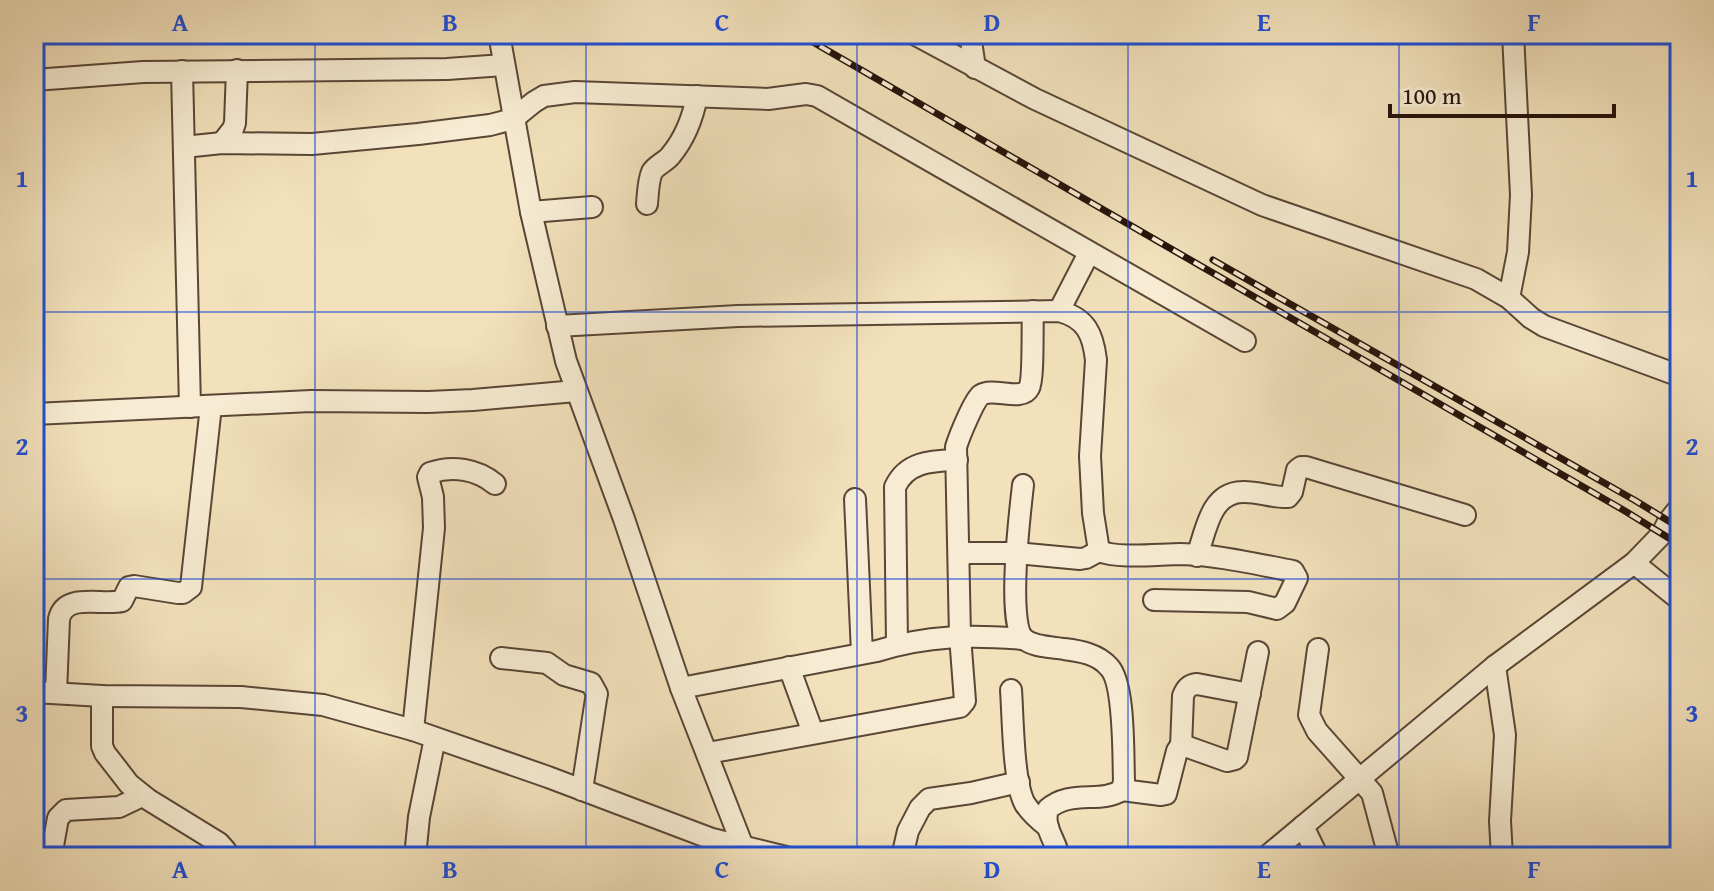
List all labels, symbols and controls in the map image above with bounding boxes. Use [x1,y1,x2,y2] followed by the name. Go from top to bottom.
[172,2,189,41] text: A
[442,2,458,41] text: B
[715,2,729,41] text: C
[984,2,1000,41] text: D
[1257,2,1271,41] text: E
[1527,2,1541,41] text: F
[1390,68,1614,118] scale bar
[1402,78,1462,113] text: 100 m
[15,158,29,197] text: 1
[1685,158,1699,197] text: 1
[15,426,29,465] text: 2
[1685,426,1699,465] text: 2
[15,693,29,732] text: 3
[1685,693,1699,732] text: 3
[172,849,189,888] text: A
[442,849,458,888] text: B
[715,849,729,888] text: C
[984,849,1000,888] text: D
[1257,849,1271,888] text: E
[1527,849,1541,888] text: F

